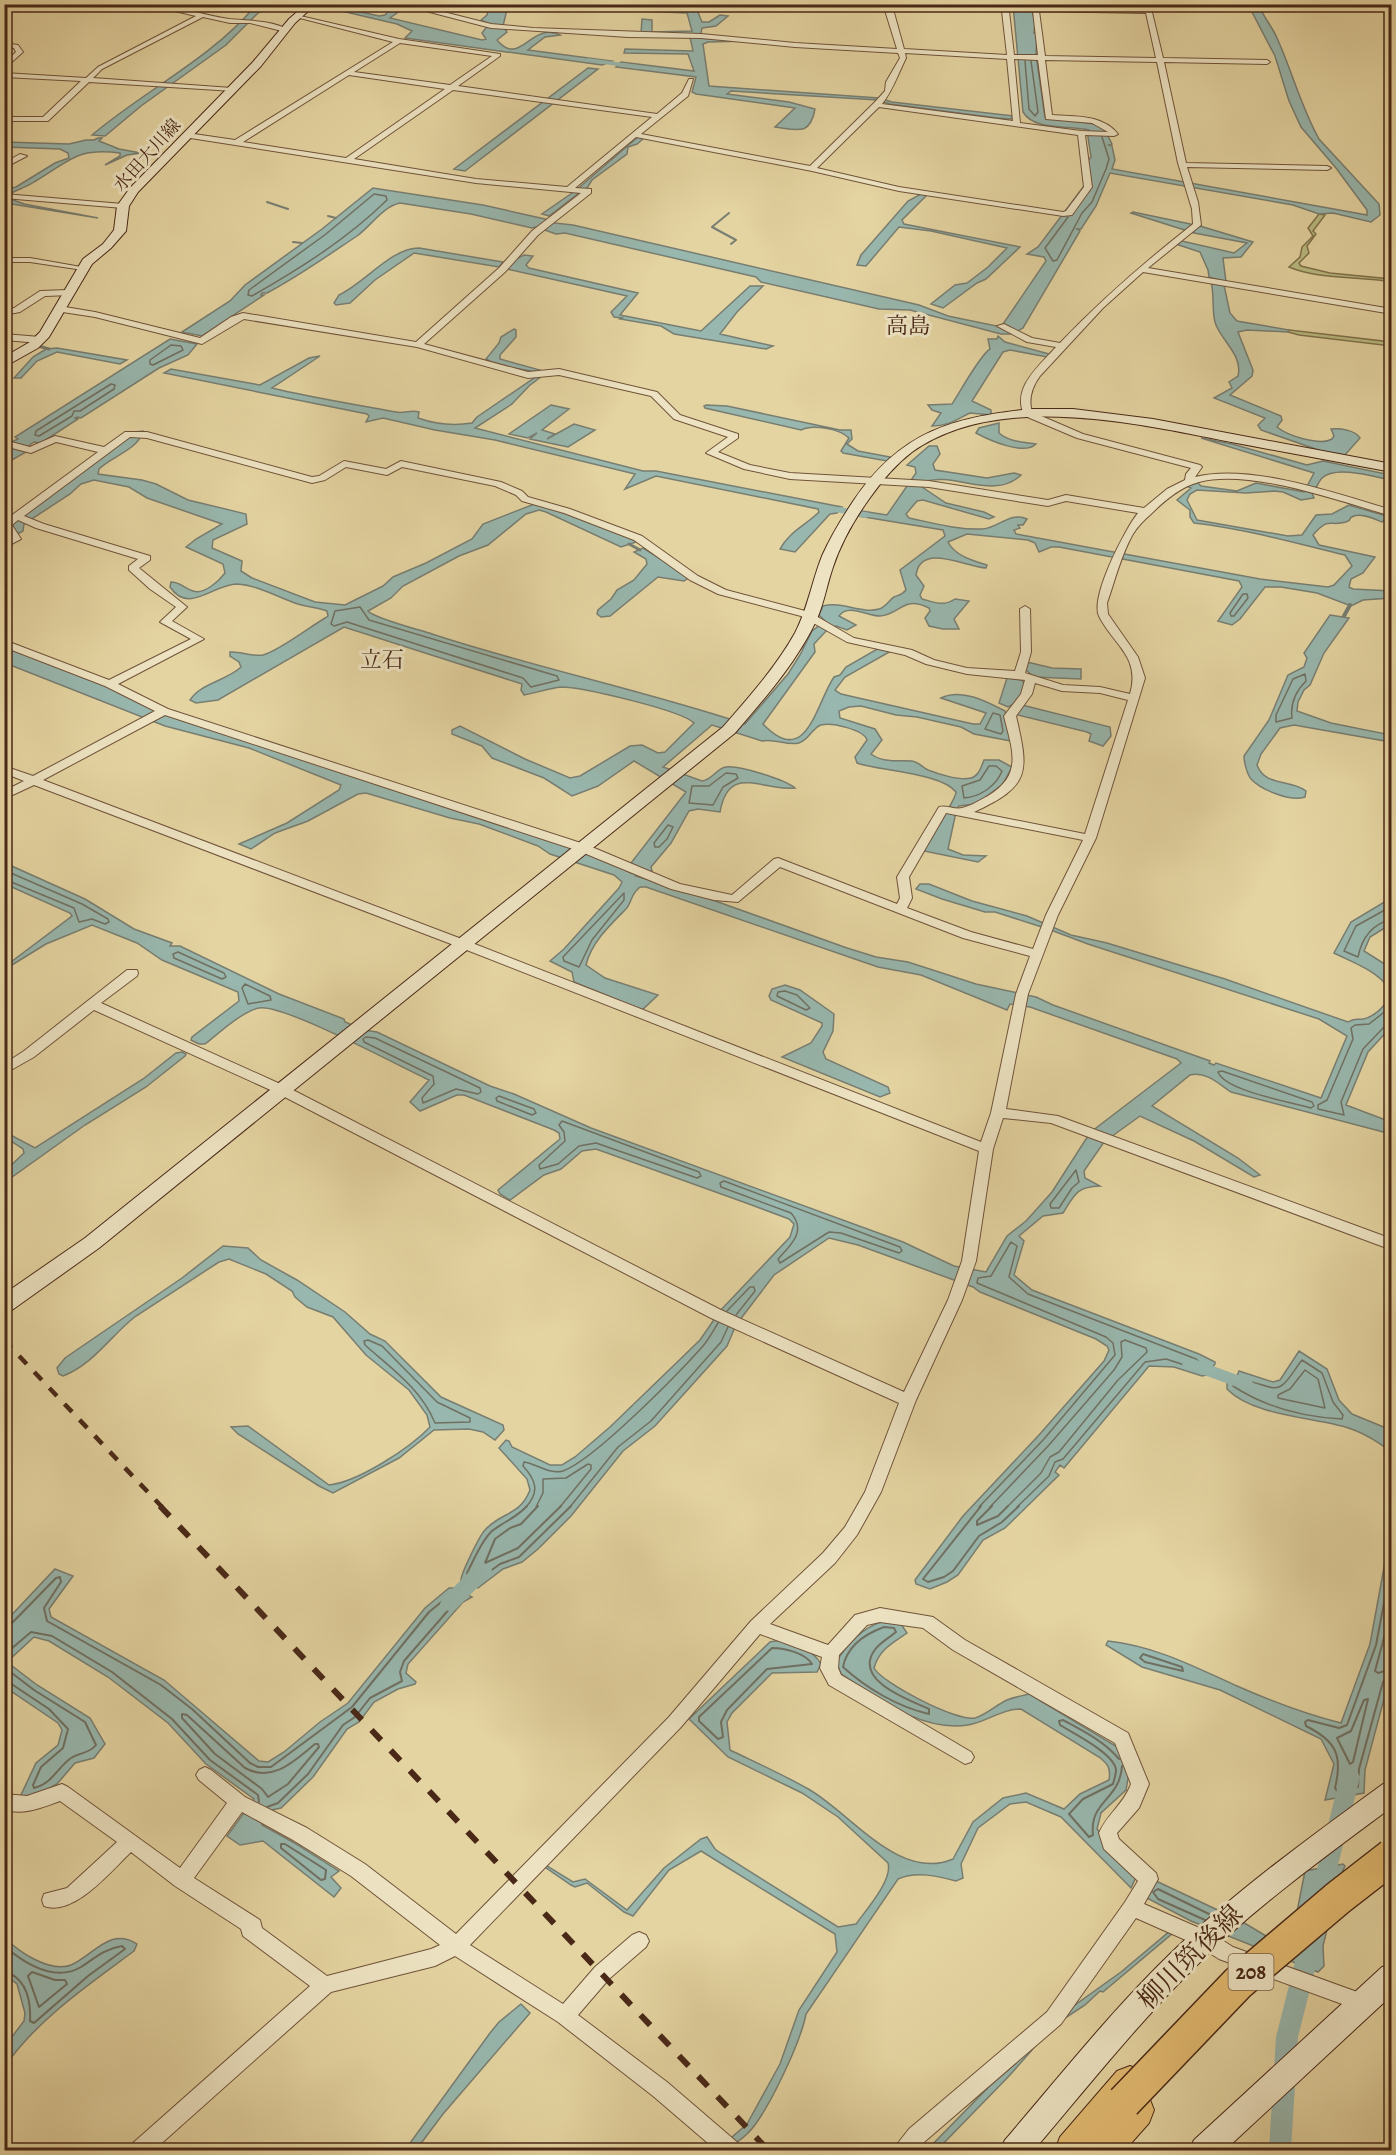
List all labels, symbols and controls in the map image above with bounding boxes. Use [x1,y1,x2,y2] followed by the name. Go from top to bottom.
[108,114,186,196] street label: 水田大川線
[886,311,930,341] district label: 高島
[360,645,404,675] district label: 立石
[1130,1897,1250,2017] street label: 柳川筑後線
[1228,1954,1274,1990] road number: 208

